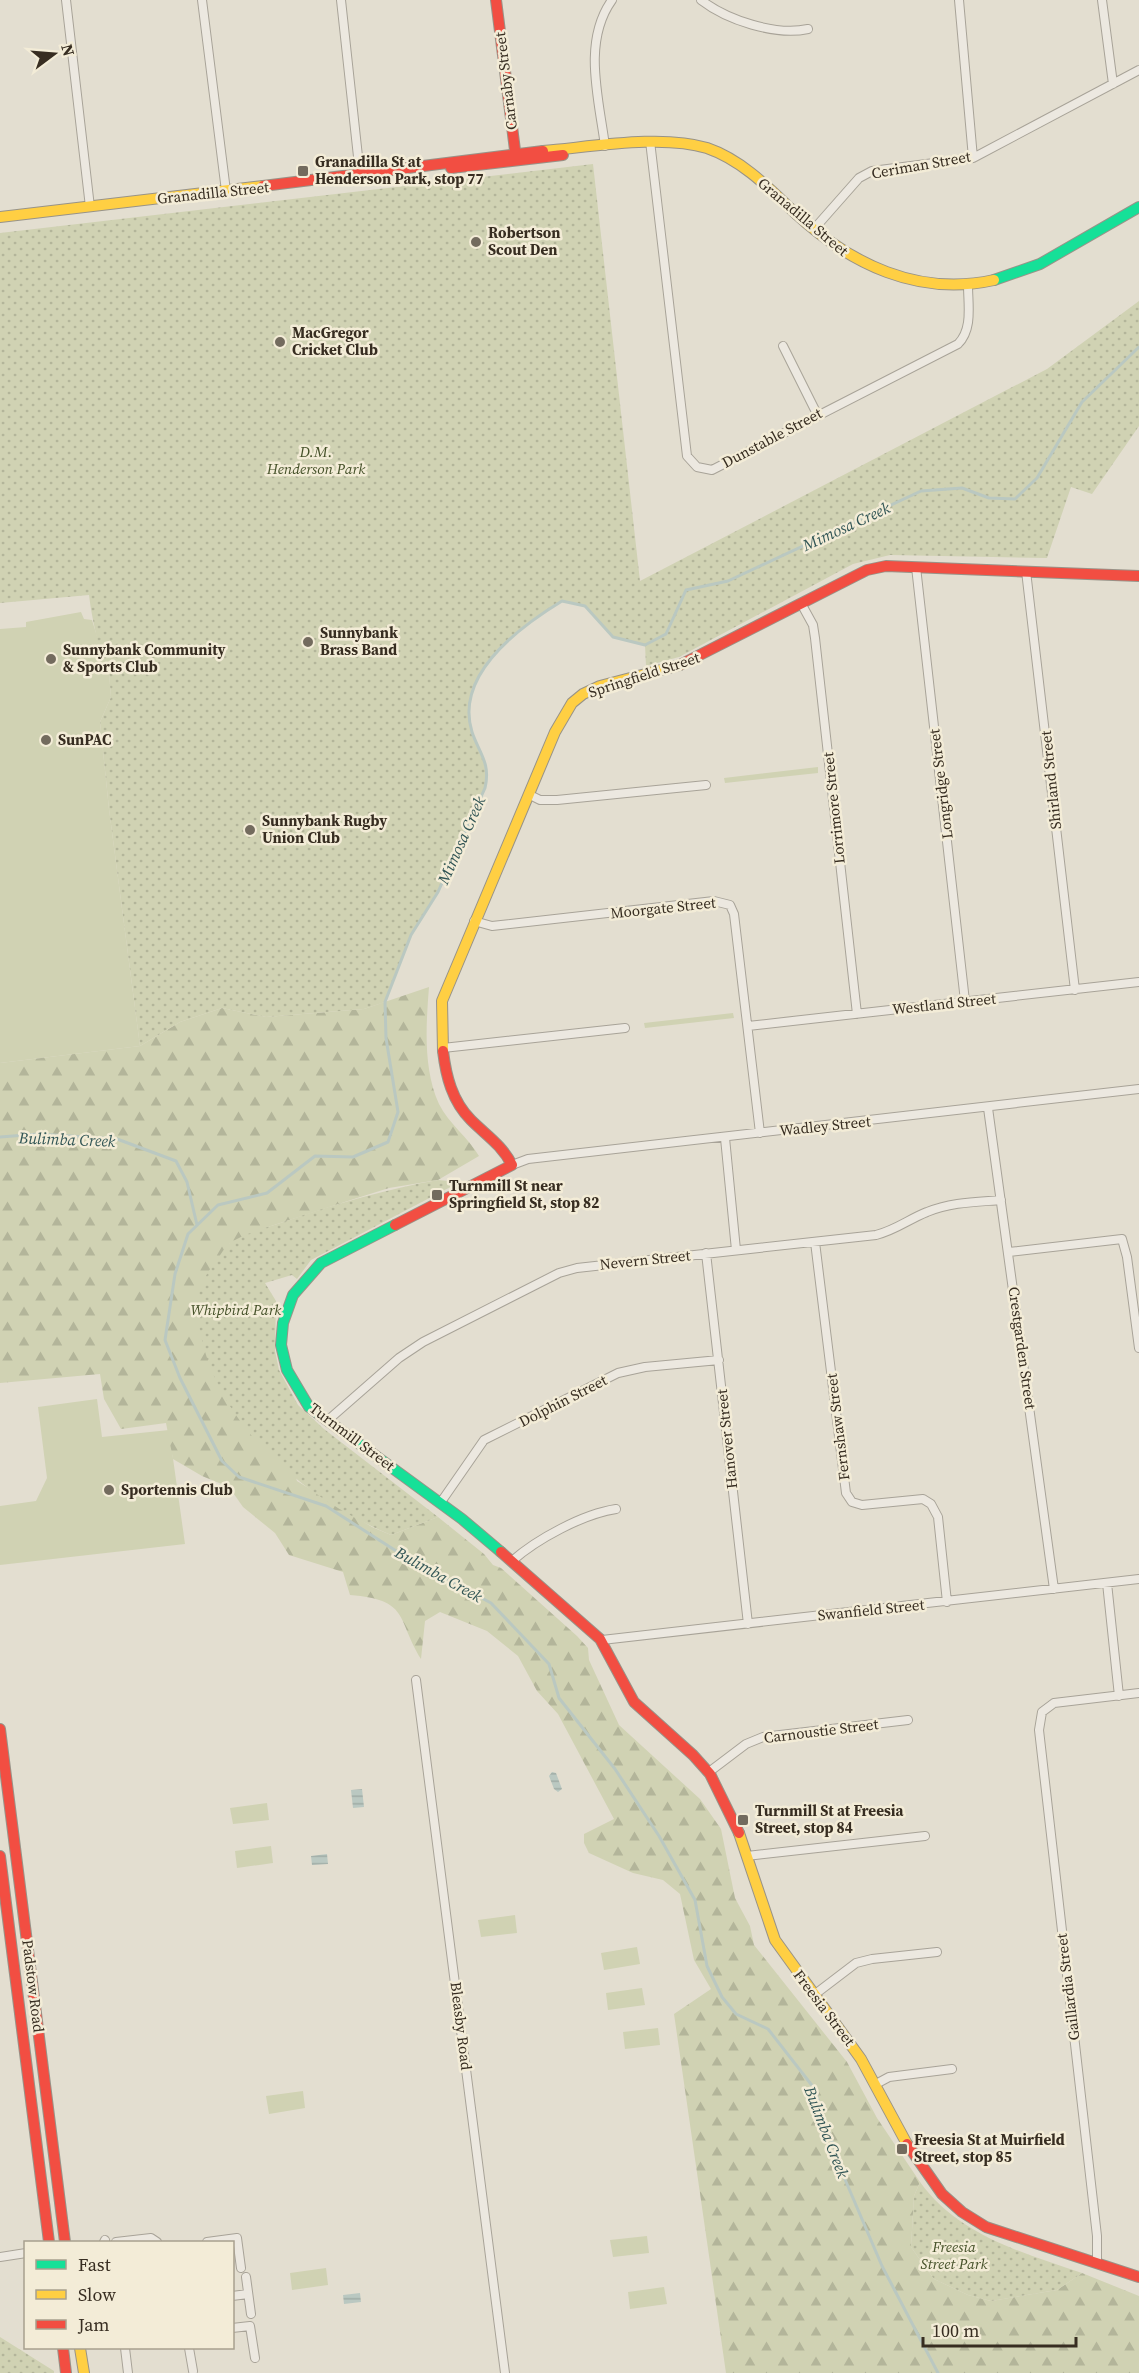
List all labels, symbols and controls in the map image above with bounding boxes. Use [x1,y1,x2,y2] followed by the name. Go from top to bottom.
[24,24,84,84] north arrow
[489,31,522,131] street label: Carnaby Street
[56,41,81,59] text: N
[870,145,972,184] street label: Ceriman Street
[315,151,484,189] place label: Granadilla St at Henderson Park, stop 77
[296,164,310,178] marker: Granadilla St at Henderson Park, stop 77
[754,172,853,261] street label: Granadilla Street
[156,176,270,209] street label: Granadilla Street
[488,222,561,260] place label: Robertson Scout Den
[469,235,483,249] marker: Robertson Scout Den
[292,322,378,360] place label: MacGregor Cricket Club
[273,335,287,349] marker: MacGregor Cricket Club
[718,402,826,473] street label: Dunstable Street
[266,441,366,479] park label: D.M. Henderson Park
[798,496,894,556] water label: Mimosa Creek
[320,622,398,660] place label: Sunnybank Brass Band
[301,635,315,649] marker: Sunnybank Brass Band
[63,639,226,677] place label: Sunnybank Community & Sports Club
[586,647,702,702] street label: Springfield Street
[44,652,58,666] marker: Sunnybank Community & Sports Club
[923,728,958,840] street label: Longridge Street
[58,729,111,750] place label: SunPAC
[1035,730,1066,830] street label: Shirland Street
[39,733,53,747] marker: SunPAC
[817,751,850,865] street label: Lorrimore Street
[431,792,490,888] water label: Mimosa Creek
[262,810,387,848] place label: Sunnybank Rugby Union Club
[243,823,257,837] marker: Sunnybank Rugby Union Club
[609,892,717,923] street label: Moorgate Street
[891,988,997,1019] street label: Westland Street
[778,1110,872,1141] street label: Wadley Street
[17,1126,116,1152] water label: Bulimba Creek
[449,1175,599,1213] place label: Turnmill St near Springfield St, stop 82
[430,1188,444,1202] marker: Turnmill St near Springfield St, stop 82
[599,1244,691,1275] street label: Nevern Street
[1004,1285,1041,1411] street label: Crestgarden Street
[191,1299,282,1320] park label: Whipbird Park
[515,1369,611,1432] street label: Dolphin Street
[821,1372,854,1482] street label: Fernshaw Street
[711,1388,742,1490] street label: Hanover Street
[305,1397,399,1476] street label: Turnmill Street
[121,1479,233,1500] place label: Sportennis Club
[102,1483,116,1497] marker: Sportennis Club
[390,1540,487,1607] water label: Bulimba Creek
[817,1593,925,1626] street label: Swanfield Street
[763,1713,879,1748] street label: Carnoustie Street
[755,1800,904,1838] place label: Turnmill St at Freesia Street, stop 84
[736,1813,750,1827] marker: Turnmill St at Freesia Street, stop 84
[1051,1932,1084,2042] street label: Gaillardia Street
[17,1938,50,2034] street label: Padstow Road
[789,1965,860,2050] street label: Freesia Street
[446,1981,477,2072] street label: Bleasby Road
[799,2082,855,2182] water label: Bulimba Creek
[914,2129,1065,2167] place label: Freesia St at Muirfield Street, stop 85
[895,2142,909,2156] marker: Freesia St at Muirfield Street, stop 85
[920,2236,988,2274] park label: Freesia Street Park
[24,2241,234,2349] legend
[78,2252,111,2277] text: Fast
[78,2282,116,2307] text: Slow
[923,2310,1076,2348] scale bar
[77,2312,110,2337] text: Jam
[932,2318,979,2343] text: 100 m

